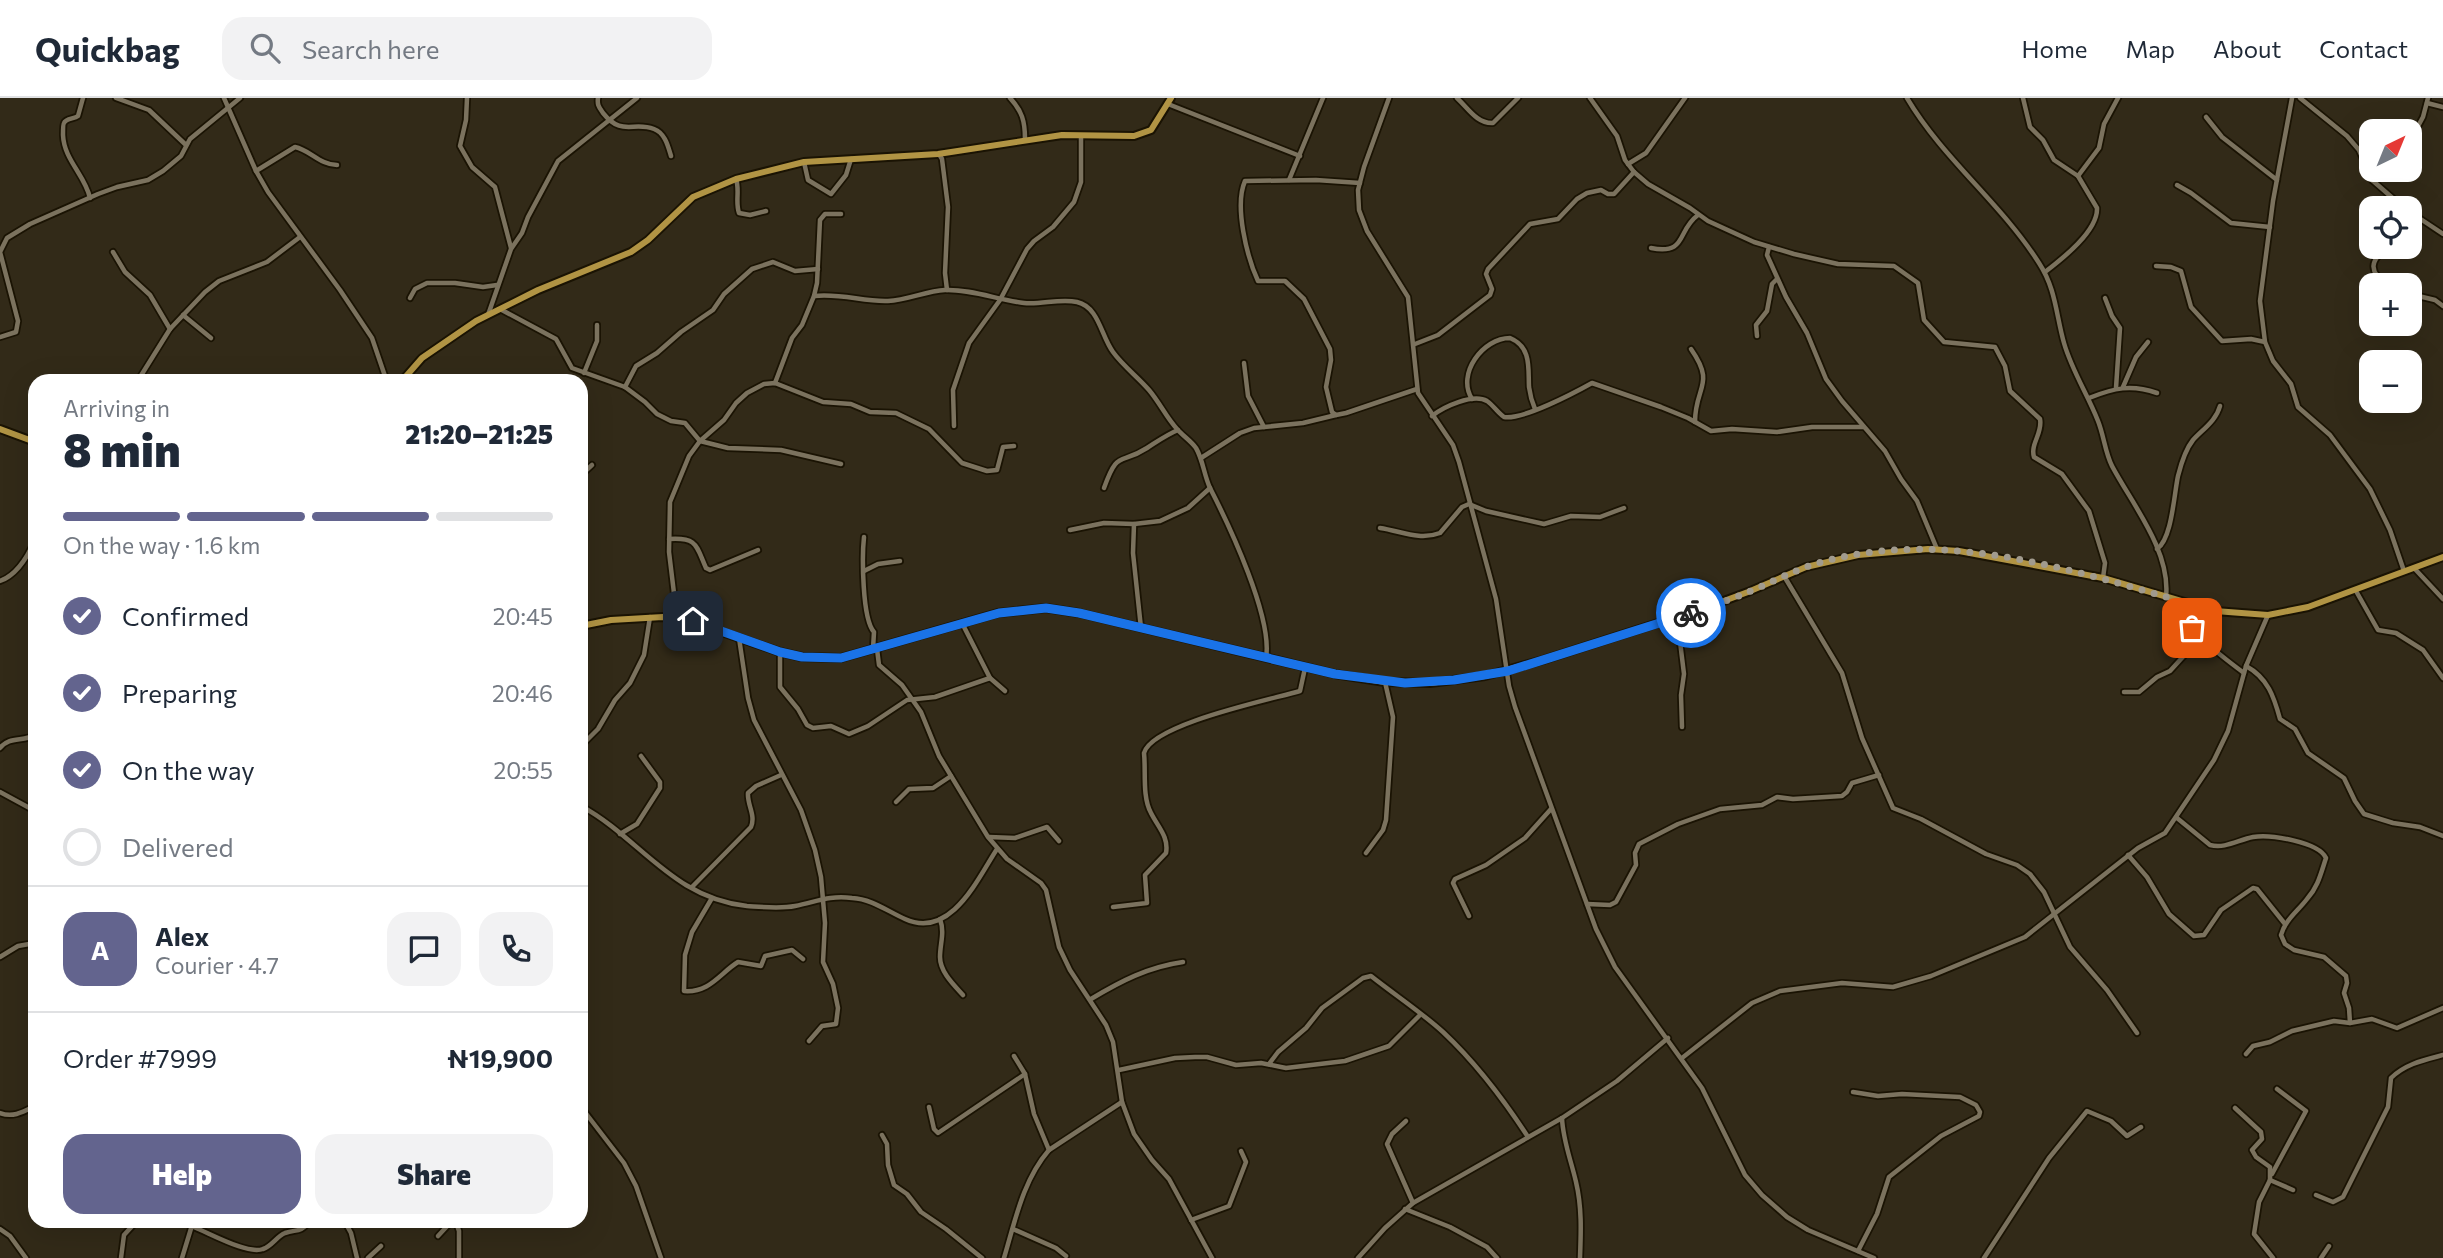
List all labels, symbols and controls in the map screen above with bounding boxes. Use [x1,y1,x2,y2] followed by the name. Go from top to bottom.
[222,17,712,80] search box
[35,28,180,69] text: Quickbag
[246,29,284,67] icon: search
[302,33,439,64] text: Search here
[2022,34,2088,63] text: Home
[2126,34,2175,63] text: Map
[2213,34,2281,63] text: About
[2319,34,2408,63] text: Contact
[2359,119,2422,182] north arrow
[2359,119,2422,413] map controls
[2359,196,2422,259] button: locate
[2359,273,2422,336] button: +
[2359,350,2422,413] button: −
[63,394,170,422] text: Arriving in
[405,418,553,449] text: 21:20–21:25
[63,420,181,476] text: 8 min
[63,531,260,559] text: On the way · 1.6 km
[1656,578,1726,648] courier
[663,591,723,651] pin
[1672,594,1710,632] icon: bike
[63,597,101,635] icon: check
[2162,598,2222,658] pin
[122,600,249,631] text: Confirmed
[493,602,553,630] text: 20:45
[674,602,712,640] icon: home
[2173,609,2211,647] icon: bag
[63,674,101,712] icon: check
[122,677,237,708] text: Preparing
[492,679,553,707] text: 20:46
[63,751,101,789] icon: check
[122,754,255,785] text: On the way
[493,756,553,784] text: 20:55
[122,831,233,862] text: Delivered
[387,912,461,986] button: chat
[479,912,553,986] button: phone
[155,920,209,951] text: Alex
[91,934,109,965] text: A
[155,951,279,979] text: Courier · 4.7
[63,1042,217,1073] text: Order #7999
[447,1042,553,1073] text: ₦19,900
[63,1134,301,1214] button: Help
[315,1134,553,1214] button: Share

